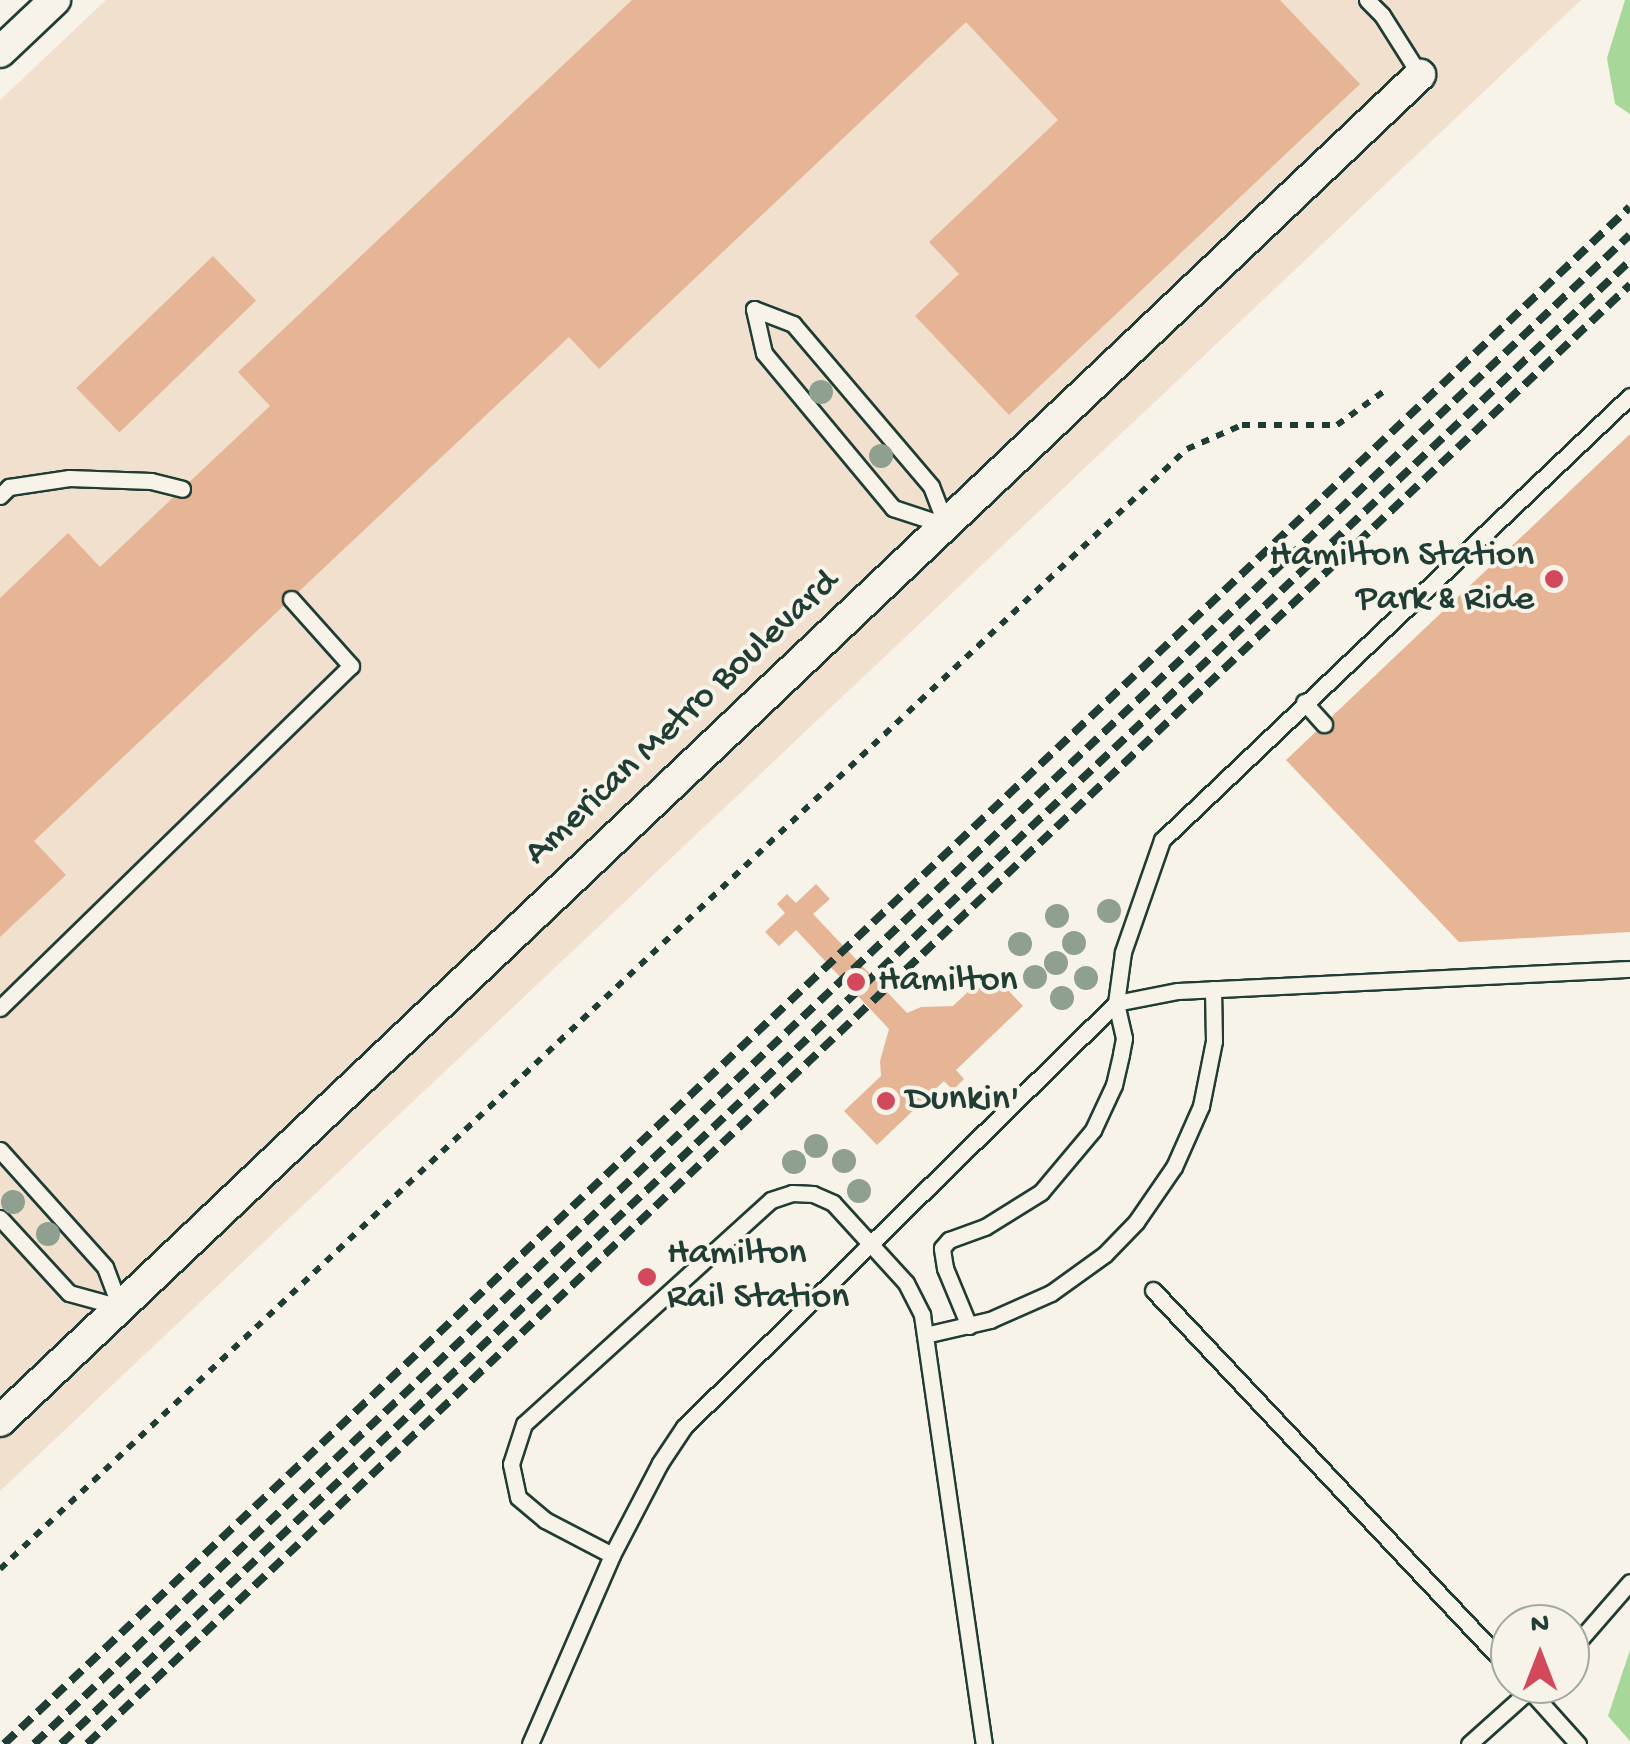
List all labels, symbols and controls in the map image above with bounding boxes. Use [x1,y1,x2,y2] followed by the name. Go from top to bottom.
[1270,534,1534,624] place label: Hamilton Station Park & Ride
[516,561,850,877] street label: American Metro Boulevard
[1543,568,1565,590] marker: Hamilton Station Park & Ride
[878,959,1018,1005] place label: Hamilton
[843,969,869,995] marker: Hamilton
[906,1078,1020,1124] place label: Dunkin'
[875,1090,897,1112] marker: Dunkin'
[667,1232,849,1322] place label: Hamilton Rail Station
[636,1266,658,1288] marker: Hamilton Rail Station
[1490,1604,1590,1704] north arrow
[1531,1609,1549,1642] text: N

